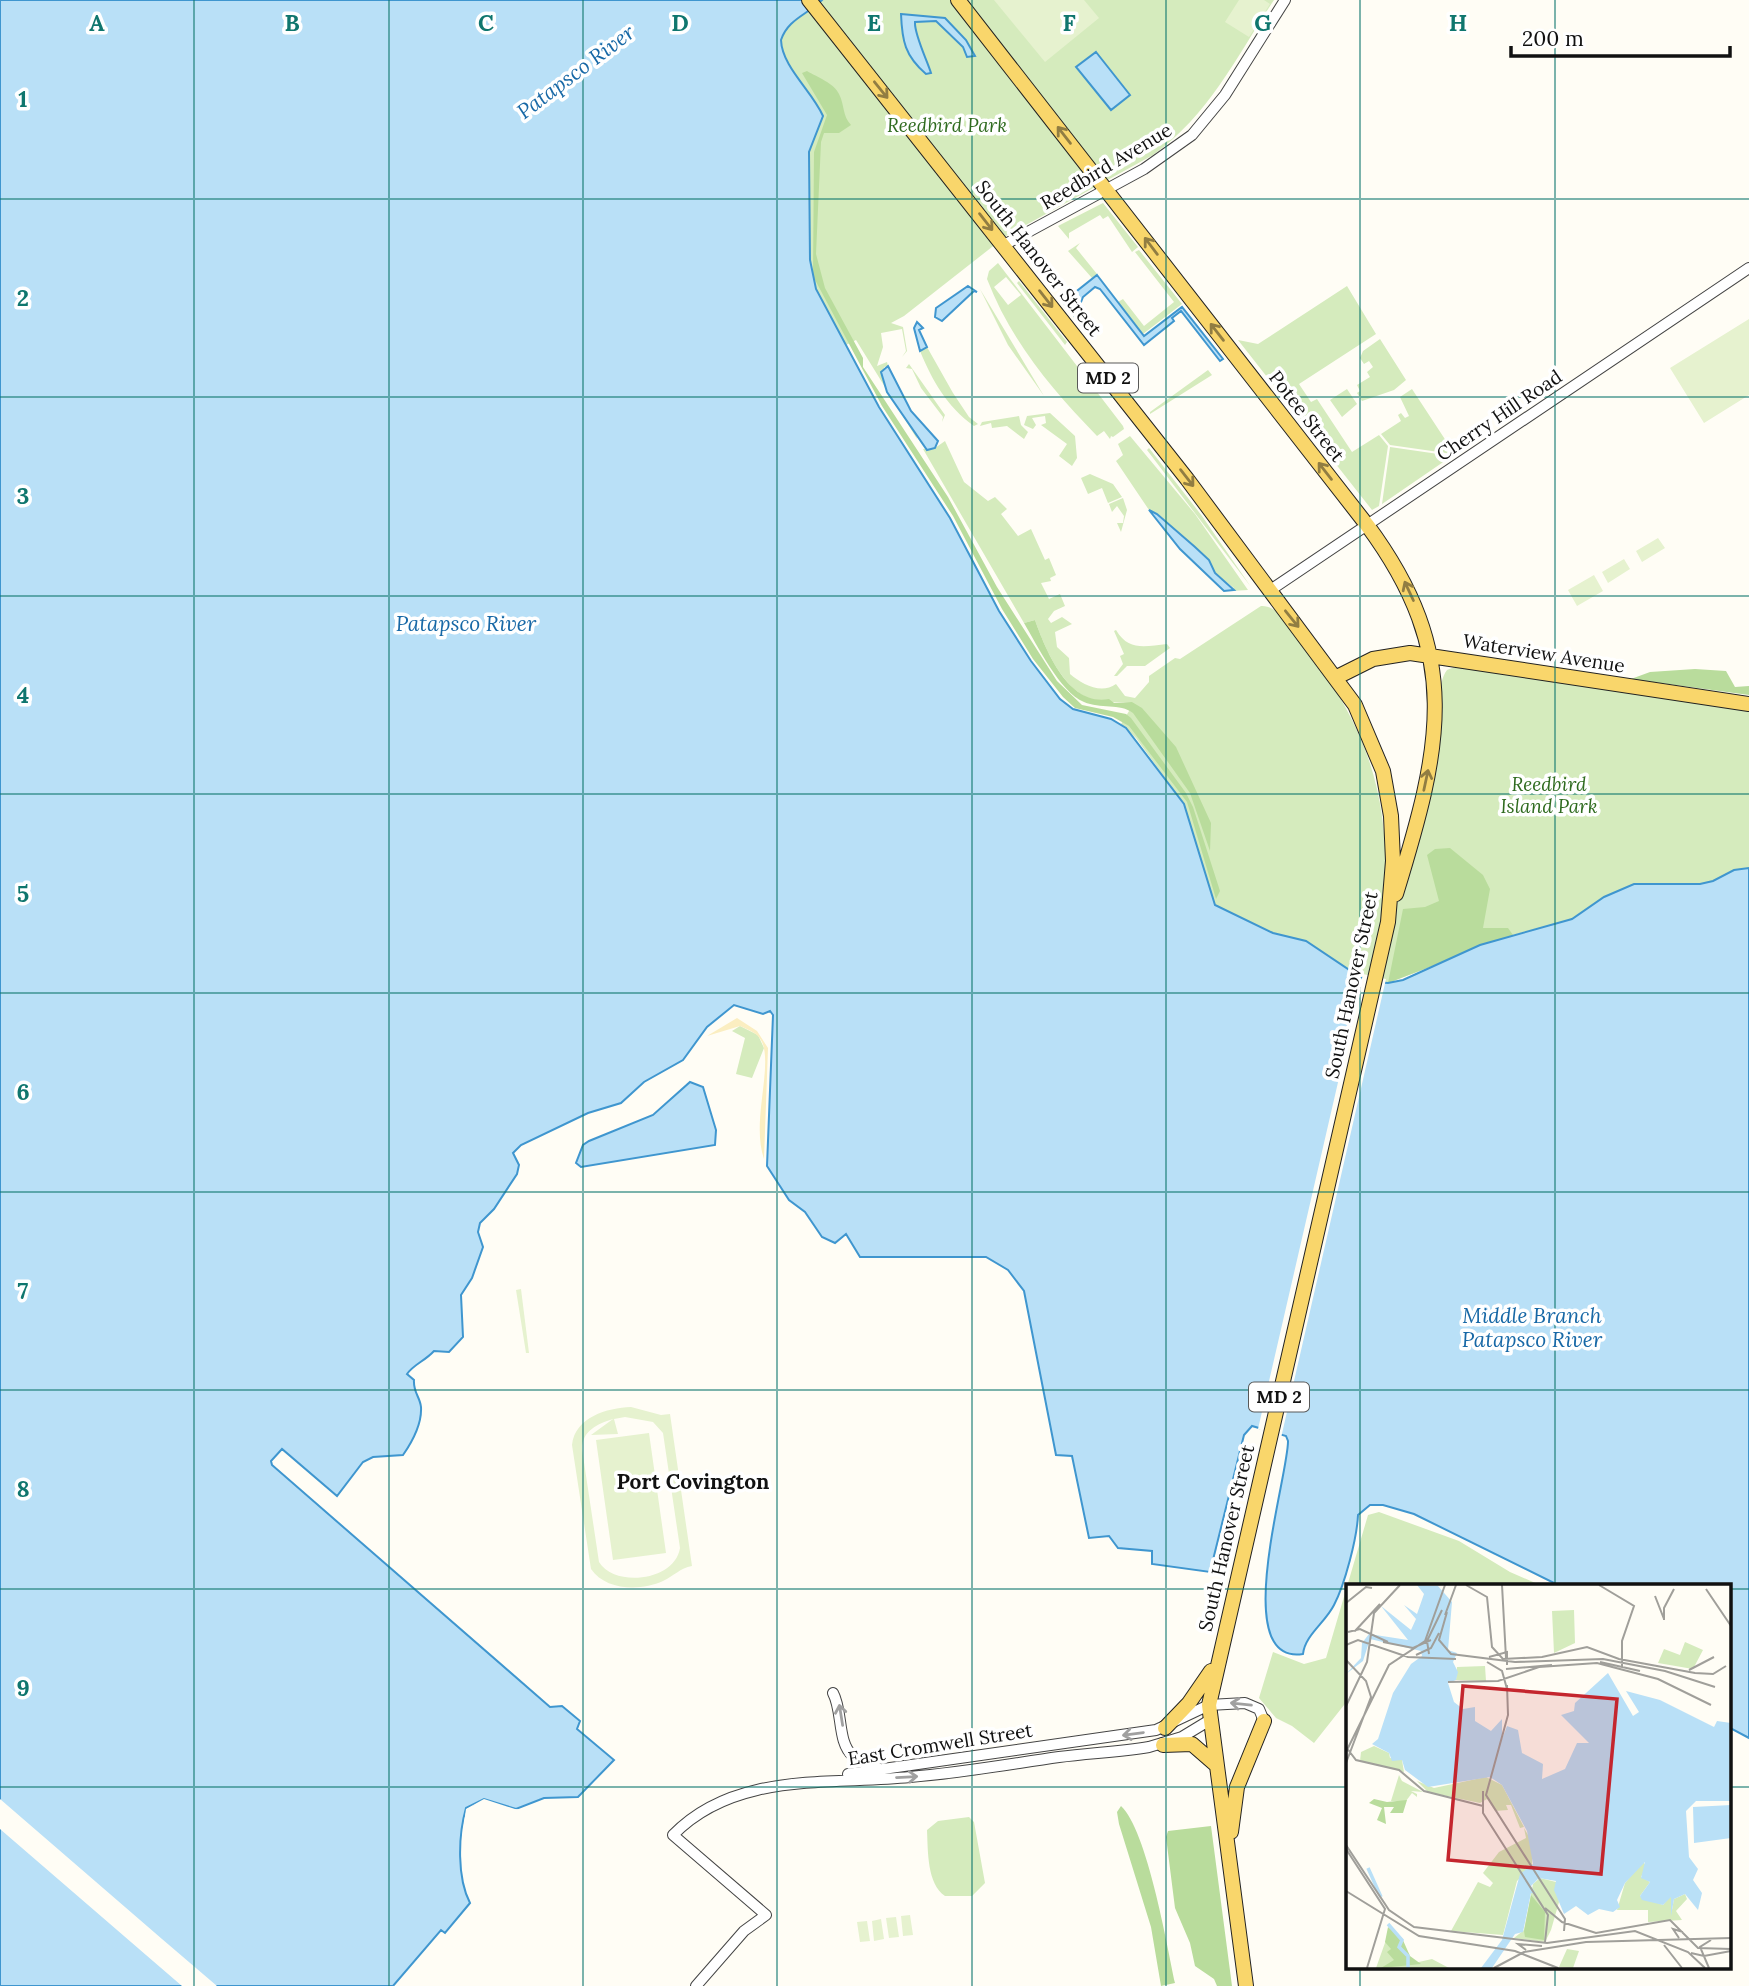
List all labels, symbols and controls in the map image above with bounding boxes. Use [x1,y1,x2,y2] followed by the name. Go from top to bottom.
[89,8,105,37] text: A
[284,8,300,37] text: B
[478,8,494,37] text: C
[671,8,689,37] text: D
[867,8,881,37] text: E
[1062,8,1076,37] text: F
[1254,8,1272,37] text: G
[1449,8,1467,37] text: H
[1511,14,1730,58] scale bar
[511,18,640,125] water label: Patapsco River
[1522,25,1584,52] text: 200 m
[873,81,888,99] one-way arrow
[18,84,28,113] text: 1
[887,113,1007,137] park label: Reedbird Park
[1036,117,1176,215] street label: Reedbird Avenue
[1057,127,1072,145] one-way arrow
[971,175,1108,341] street label: South Hanover Street
[978,212,993,230] one-way arrow
[1143,238,1158,256] one-way arrow
[17,283,29,312] text: 2
[1039,289,1054,308] one-way arrow
[1209,323,1225,341] one-way arrow
[1078,364,1138,392] road number: MD 2
[1432,364,1566,466] street label: Cherry Hill Road
[1264,366,1350,467] street label: Potee Street
[1318,462,1333,480] one-way arrow
[1179,468,1194,487] one-way arrow
[17,481,29,510] text: 3
[1402,581,1416,602] one-way arrow
[396,610,537,637] water label: Patapsco River
[1284,610,1299,628] one-way arrow
[1461,628,1627,678] street label: Waterview Avenue
[17,680,29,709] text: 4
[1419,769,1433,792] one-way arrow
[1500,772,1598,818] park label: Reedbird Island Park
[17,879,29,908] text: 5
[1319,889,1383,1081] street label: South Hanover Street
[16,1077,30,1106] text: 6
[18,1276,29,1305] text: 7
[1462,1302,1603,1353] water label: Middle Branch Patapsco River
[1249,1382,1309,1412] road number: MD 2
[1193,1442,1259,1634] street label: South Hanover Street
[616,1468,770,1495] district label: Port Covington
[16,1474,30,1503] text: 8
[1346,1584,1732,1968] inset map
[16,1673,30,1702] text: 9
[1230,1697,1253,1710] one-way arrow
[834,1704,847,1727] one-way arrow
[846,1717,1035,1770] street label: East Cromwell Street
[1122,1727,1145,1740] one-way arrow
[896,1770,919,1783] one-way arrow

